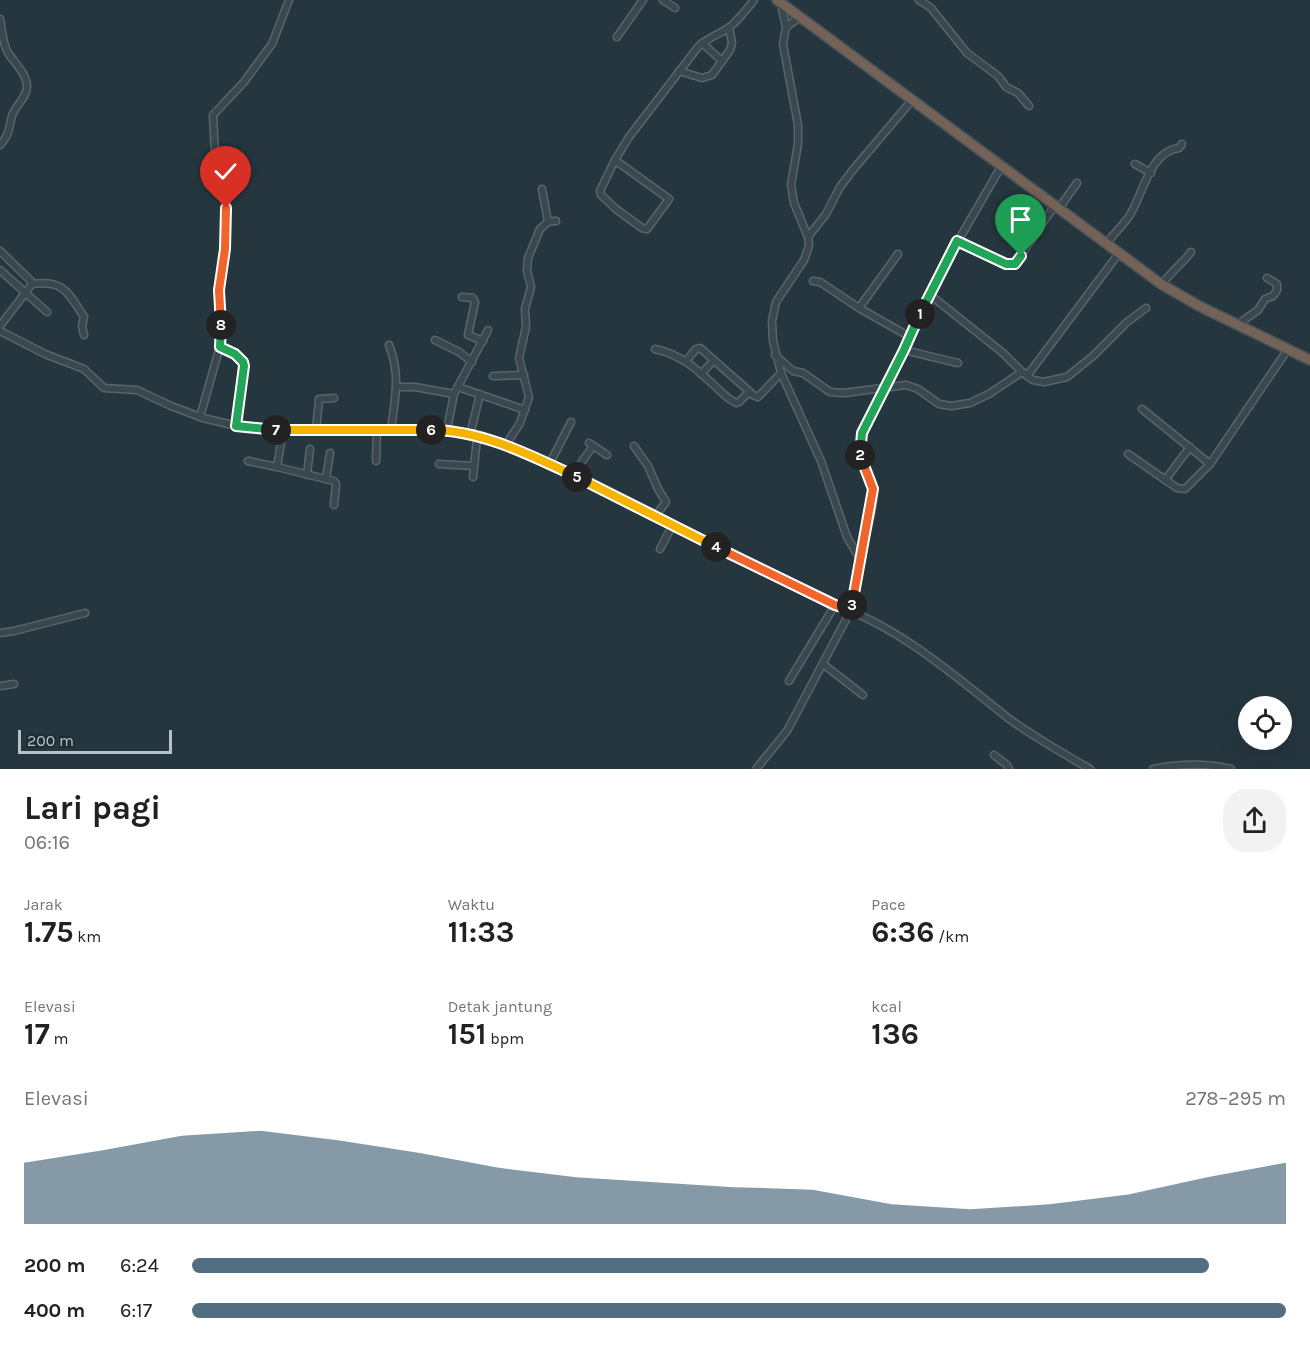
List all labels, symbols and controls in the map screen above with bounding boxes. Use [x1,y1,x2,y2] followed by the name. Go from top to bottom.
[200,146,251,208] pin
[209,155,242,188] icon: check
[995,194,1046,256] pin
[1004,203,1037,236] icon: arrive
[905,299,935,329] pin: 1
[917,304,923,323] text: 1
[206,310,236,340] pin: 8
[216,315,226,334] text: 8
[261,415,291,445] pin: 7
[416,415,446,445] pin: 6
[272,420,280,439] text: 7
[426,420,436,439] text: 6
[845,440,875,470] pin: 2
[855,445,865,464] text: 2
[562,462,592,492] pin: 5
[572,467,582,486] text: 5
[701,532,731,562] pin: 4
[711,537,721,556] text: 4
[837,590,867,620] pin: 3
[847,595,857,614] text: 3
[1238,696,1292,750] map controls
[1238,696,1292,750] button: locate
[18,727,172,754] scale bar
[27,731,74,750] text: 200 m
[24,789,161,827] text: Lari pagi
[1223,789,1286,852] button: share
[24,831,70,854] text: 06:16
[24,895,63,914] text: Jarak
[448,895,495,914] text: Waktu
[871,895,905,914] text: Pace
[24,914,74,950] text: 1.75
[448,914,514,950] text: 11:33
[871,914,935,950] text: 6:36
[74,927,101,946] text: km
[935,927,969,946] text: /km
[24,997,76,1016] text: Elevasi
[448,997,552,1016] text: Detak jantung
[871,997,902,1016] text: kcal
[24,1016,50,1052] text: 17
[448,1016,487,1052] text: 151
[871,1016,919,1052] text: 136
[50,1029,68,1048] text: m
[487,1029,524,1048] text: bpm
[24,1087,89,1110] text: Elevasi
[1185,1087,1286,1110] text: 278–295 m
[24,1254,85,1277] text: 200 m
[120,1254,159,1277] text: 6:24
[24,1299,85,1322] text: 400 m
[120,1299,152,1322] text: 6:17

